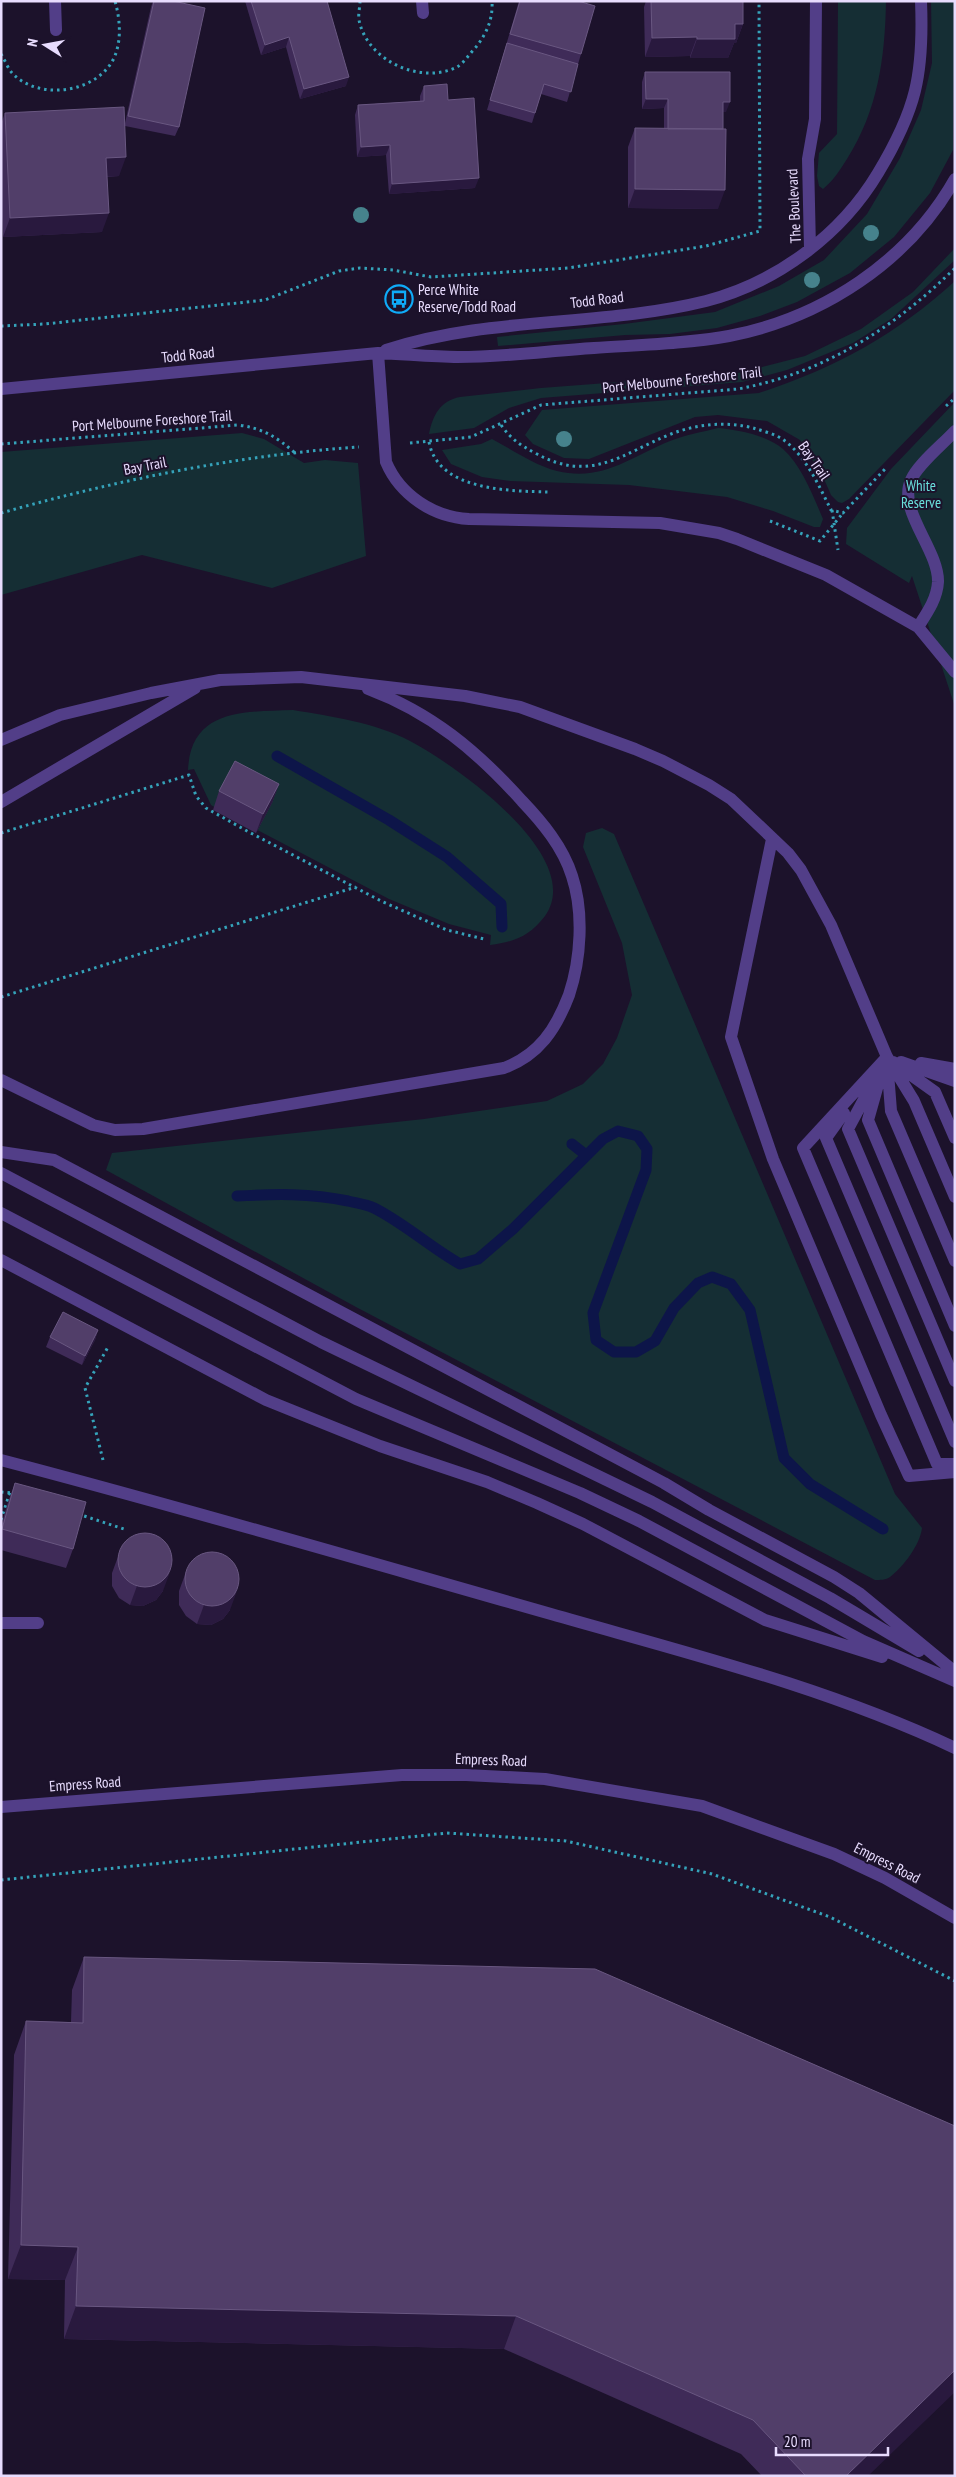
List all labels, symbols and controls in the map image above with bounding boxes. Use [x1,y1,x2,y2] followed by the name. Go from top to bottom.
[20,20,70,70] north arrow
[23,37,42,48] text: N
[782,168,805,244] street label: The Boulevard
[418,280,516,316] place label: Perce White Reserve/Todd Road
[384,284,414,314] bus stop icon: Perce White Reserve/Todd Road
[569,287,625,312] street label: Todd Road
[160,342,215,367] street label: Todd Road
[601,362,763,397] street label: Port Melbourne Foreshore Trail
[72,405,233,436] street label: Port Melbourne Foreshore Trail
[794,438,835,484] street label: Bay Trail
[122,452,168,479] street label: Bay Trail
[901,476,941,512] park label: White Reserve
[455,1749,527,1770] street label: Empress Road
[48,1772,122,1795] street label: Empress Road
[851,1838,924,1887] street label: Empress Road
[776,2424,888,2456] scale bar
[784,2432,810,2451] text: 20 m

